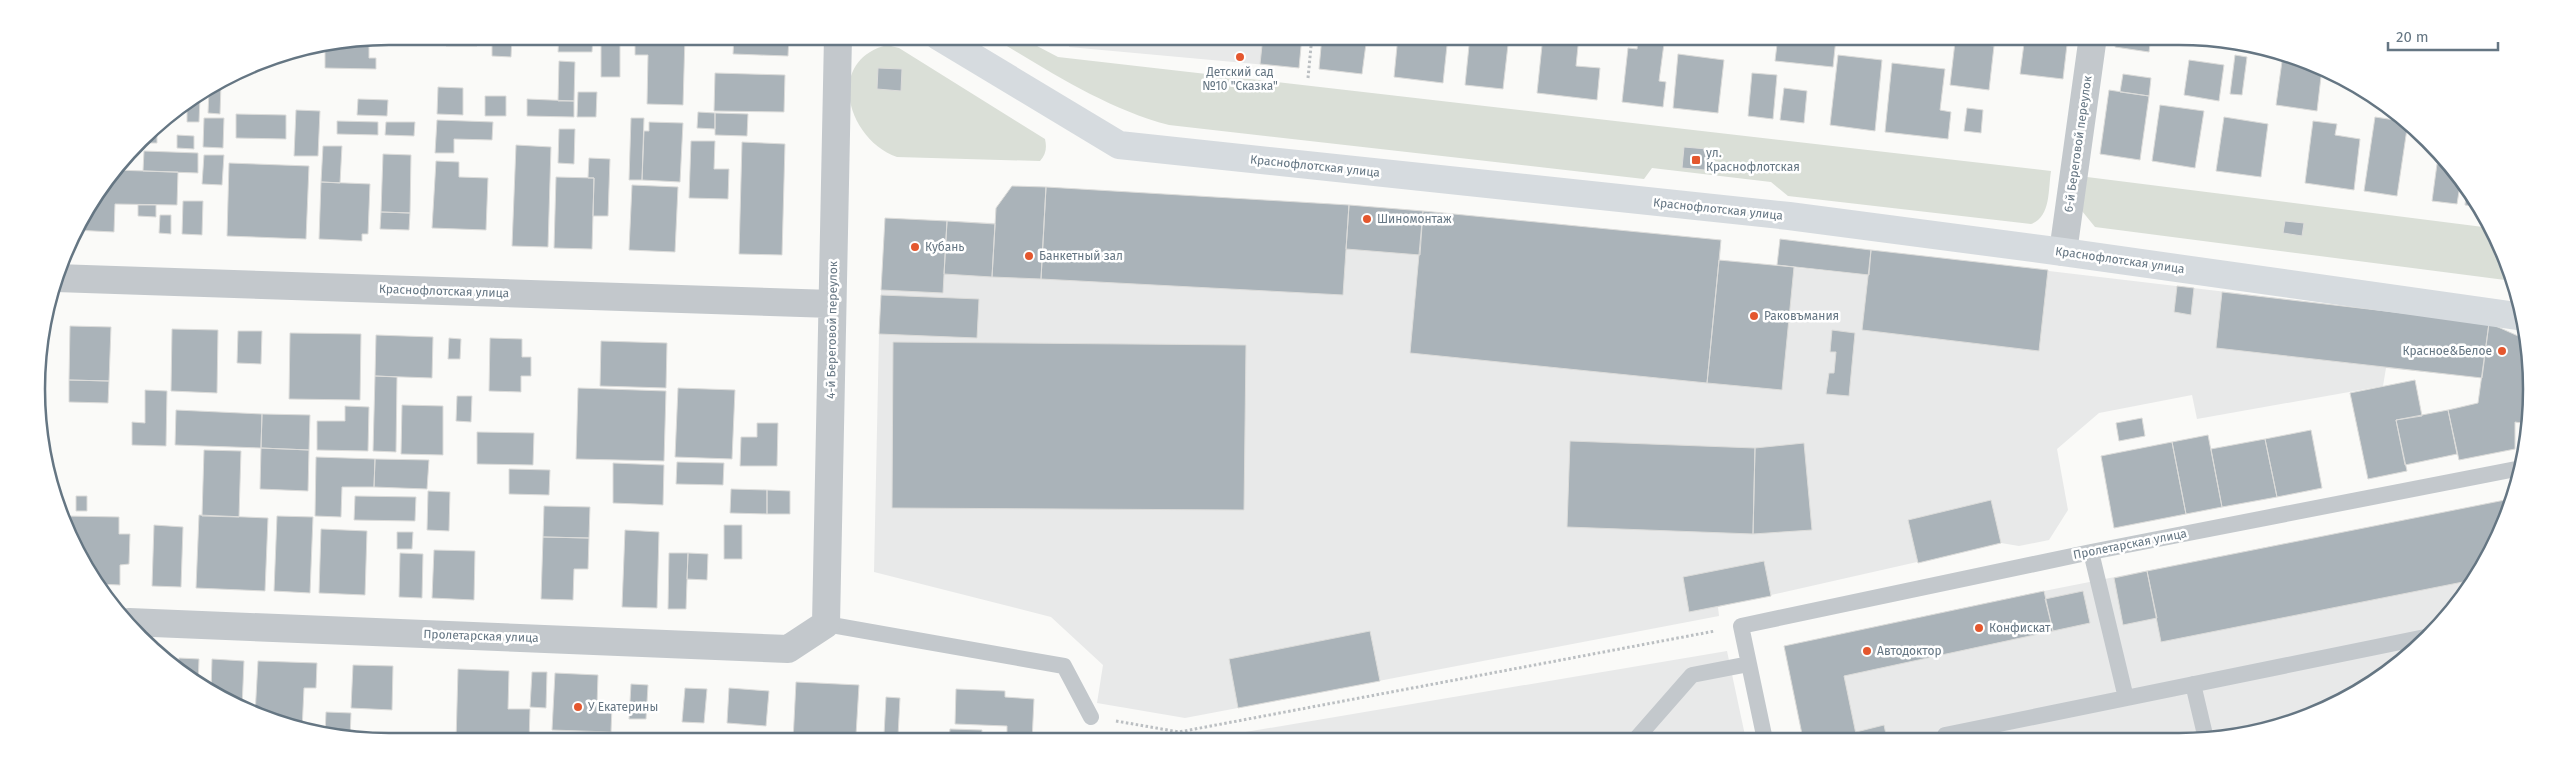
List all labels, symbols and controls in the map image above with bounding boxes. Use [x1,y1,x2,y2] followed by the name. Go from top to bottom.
[2388,20,2498,52] scale bar
[2396,28,2429,46] text: 20 m
[1234,51,1246,63] marker: Детский сад №10 "Сказка"
[1202,65,1278,93] place label: Детский сад №10 "Сказка"
[2061,74,2095,213] street label: 6-й Береговой переулок
[1706,146,1800,174] place label: ул. Краснофлотская
[1249,152,1381,180] street label: Краснофлотская улица
[1690,154,1702,166] marker: ул. Краснофлотская
[1652,195,1784,223] street label: Краснофлотская улица
[1377,212,1452,226] place label: Шиномонтаж
[1361,213,1373,225] marker: Шиномонтаж
[925,240,965,254] place label: Кубань
[909,241,921,253] marker: Кубань
[2054,244,2186,276] street label: Краснофлотская улица
[1039,249,1123,263] place label: Банкетный зал
[1023,250,1035,262] marker: Банкетный зал
[824,260,840,399] street label: 4-й Береговой переулок
[379,282,509,300] street label: Краснофлотская улица
[1764,309,1839,323] place label: Раковъмания
[1748,310,1760,322] marker: Раковъмания
[2402,344,2492,358] place label: Красное&Белое
[2496,345,2508,357] marker: Красное&Белое
[2072,526,2188,562] street label: Пролетарская улица
[1989,621,2051,635] place label: Конфискат
[1973,622,1985,634] marker: Конфискат
[423,627,539,645] street label: Пролетарская улица
[1877,644,1942,658] place label: Автодоктор
[1861,645,1873,657] marker: Автодоктор
[588,700,658,714] place label: У Екатерины
[572,701,584,713] marker: У Екатерины

